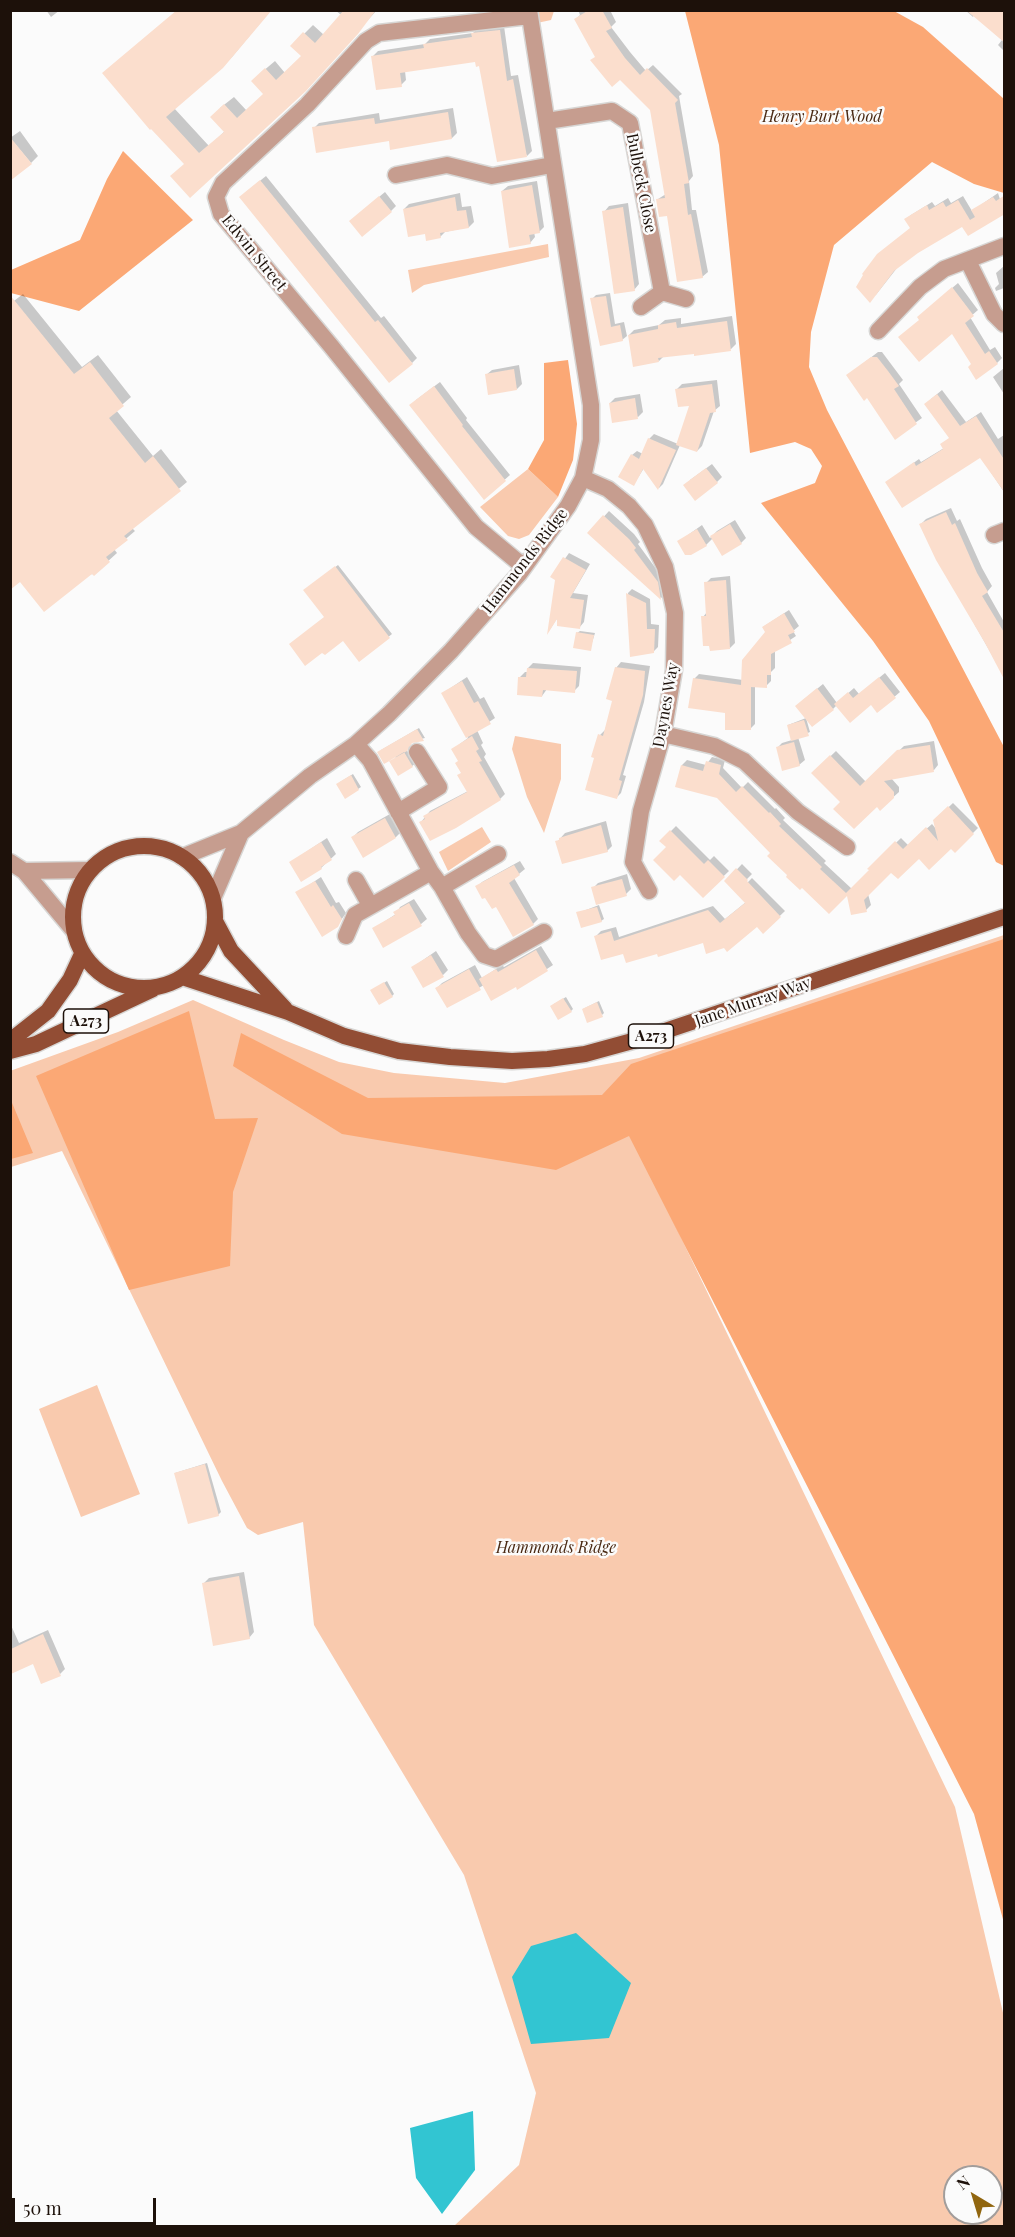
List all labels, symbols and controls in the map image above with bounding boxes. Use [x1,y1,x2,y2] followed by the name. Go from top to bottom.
[762,107,882,127] park label: Henry Burt Wood
[622,132,660,234] street label: Bulbeck Close
[217,211,291,295] street label: Edwin Street
[478,505,572,617] street label: Hammonds Ridge
[649,661,683,749] street label: Daynes Way
[693,973,813,1031] street label: Jane Murray Way
[64,1009,109,1033] road number: A273
[628,1024,674,1048] road number: A273
[496,1538,616,1558] park label: Hammonds Ridge
[943,2165,1003,2225] north arrow
[952,2170,974,2194] text: N
[15,2186,159,2224] scale bar
[23,2196,62,2220] text: 50 m

